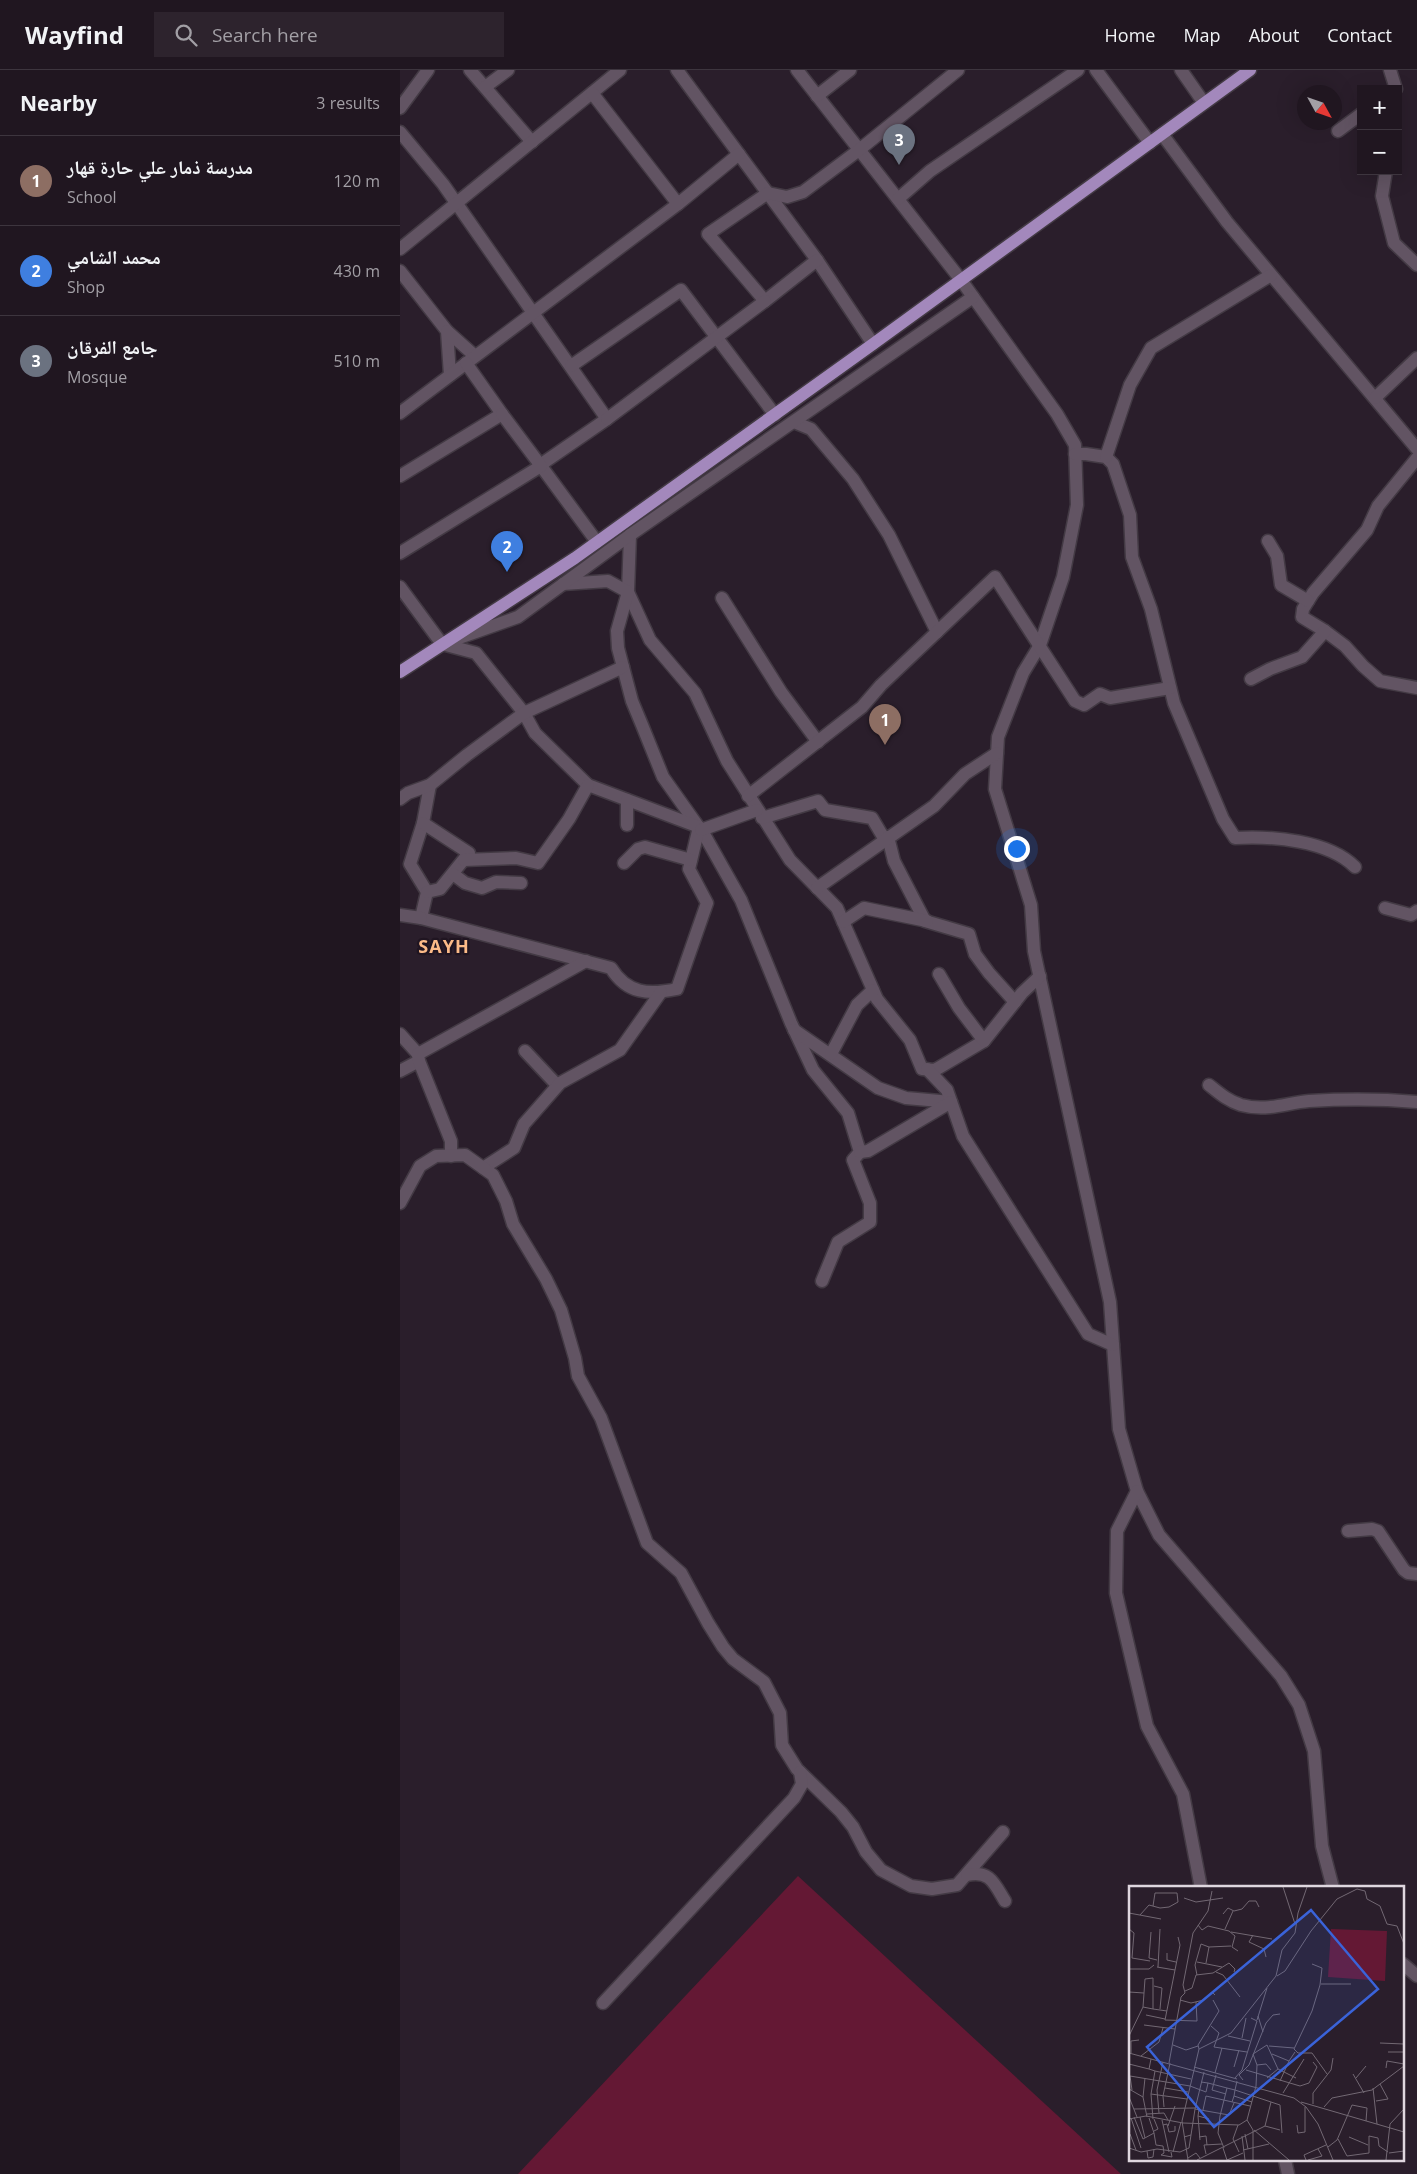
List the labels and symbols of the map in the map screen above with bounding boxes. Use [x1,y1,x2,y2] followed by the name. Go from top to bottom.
[1297,85,1342,130] north arrow
[883,124,915,165] pin: 3
[491,531,523,572] pin: 2
[869,704,901,745] pin: 1
[1004,836,1030,862] your location
[418,934,470,958] district label: SAYH
[1129,1886,1404,2162] inset map

